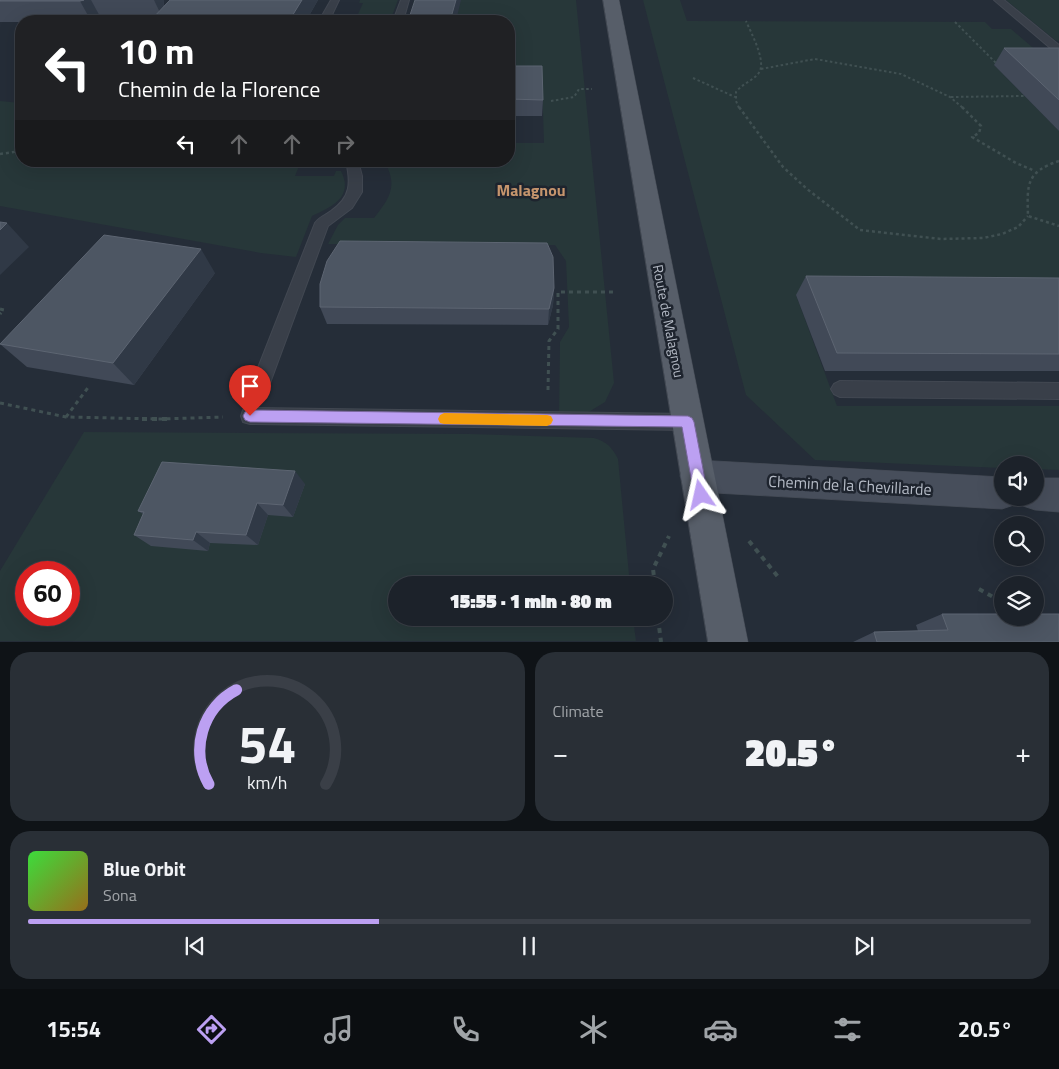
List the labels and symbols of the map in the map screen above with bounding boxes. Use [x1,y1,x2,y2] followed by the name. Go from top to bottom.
[496,178,566,202] district label: Malagnou
[648,263,690,379] street label: Route de Malagnou
[229,365,271,416] pin
[674,468,726,520] position arrow
[768,469,932,501] street label: Chemin de la Chevillarde
[15,561,80,626] speed limit sign: 60

